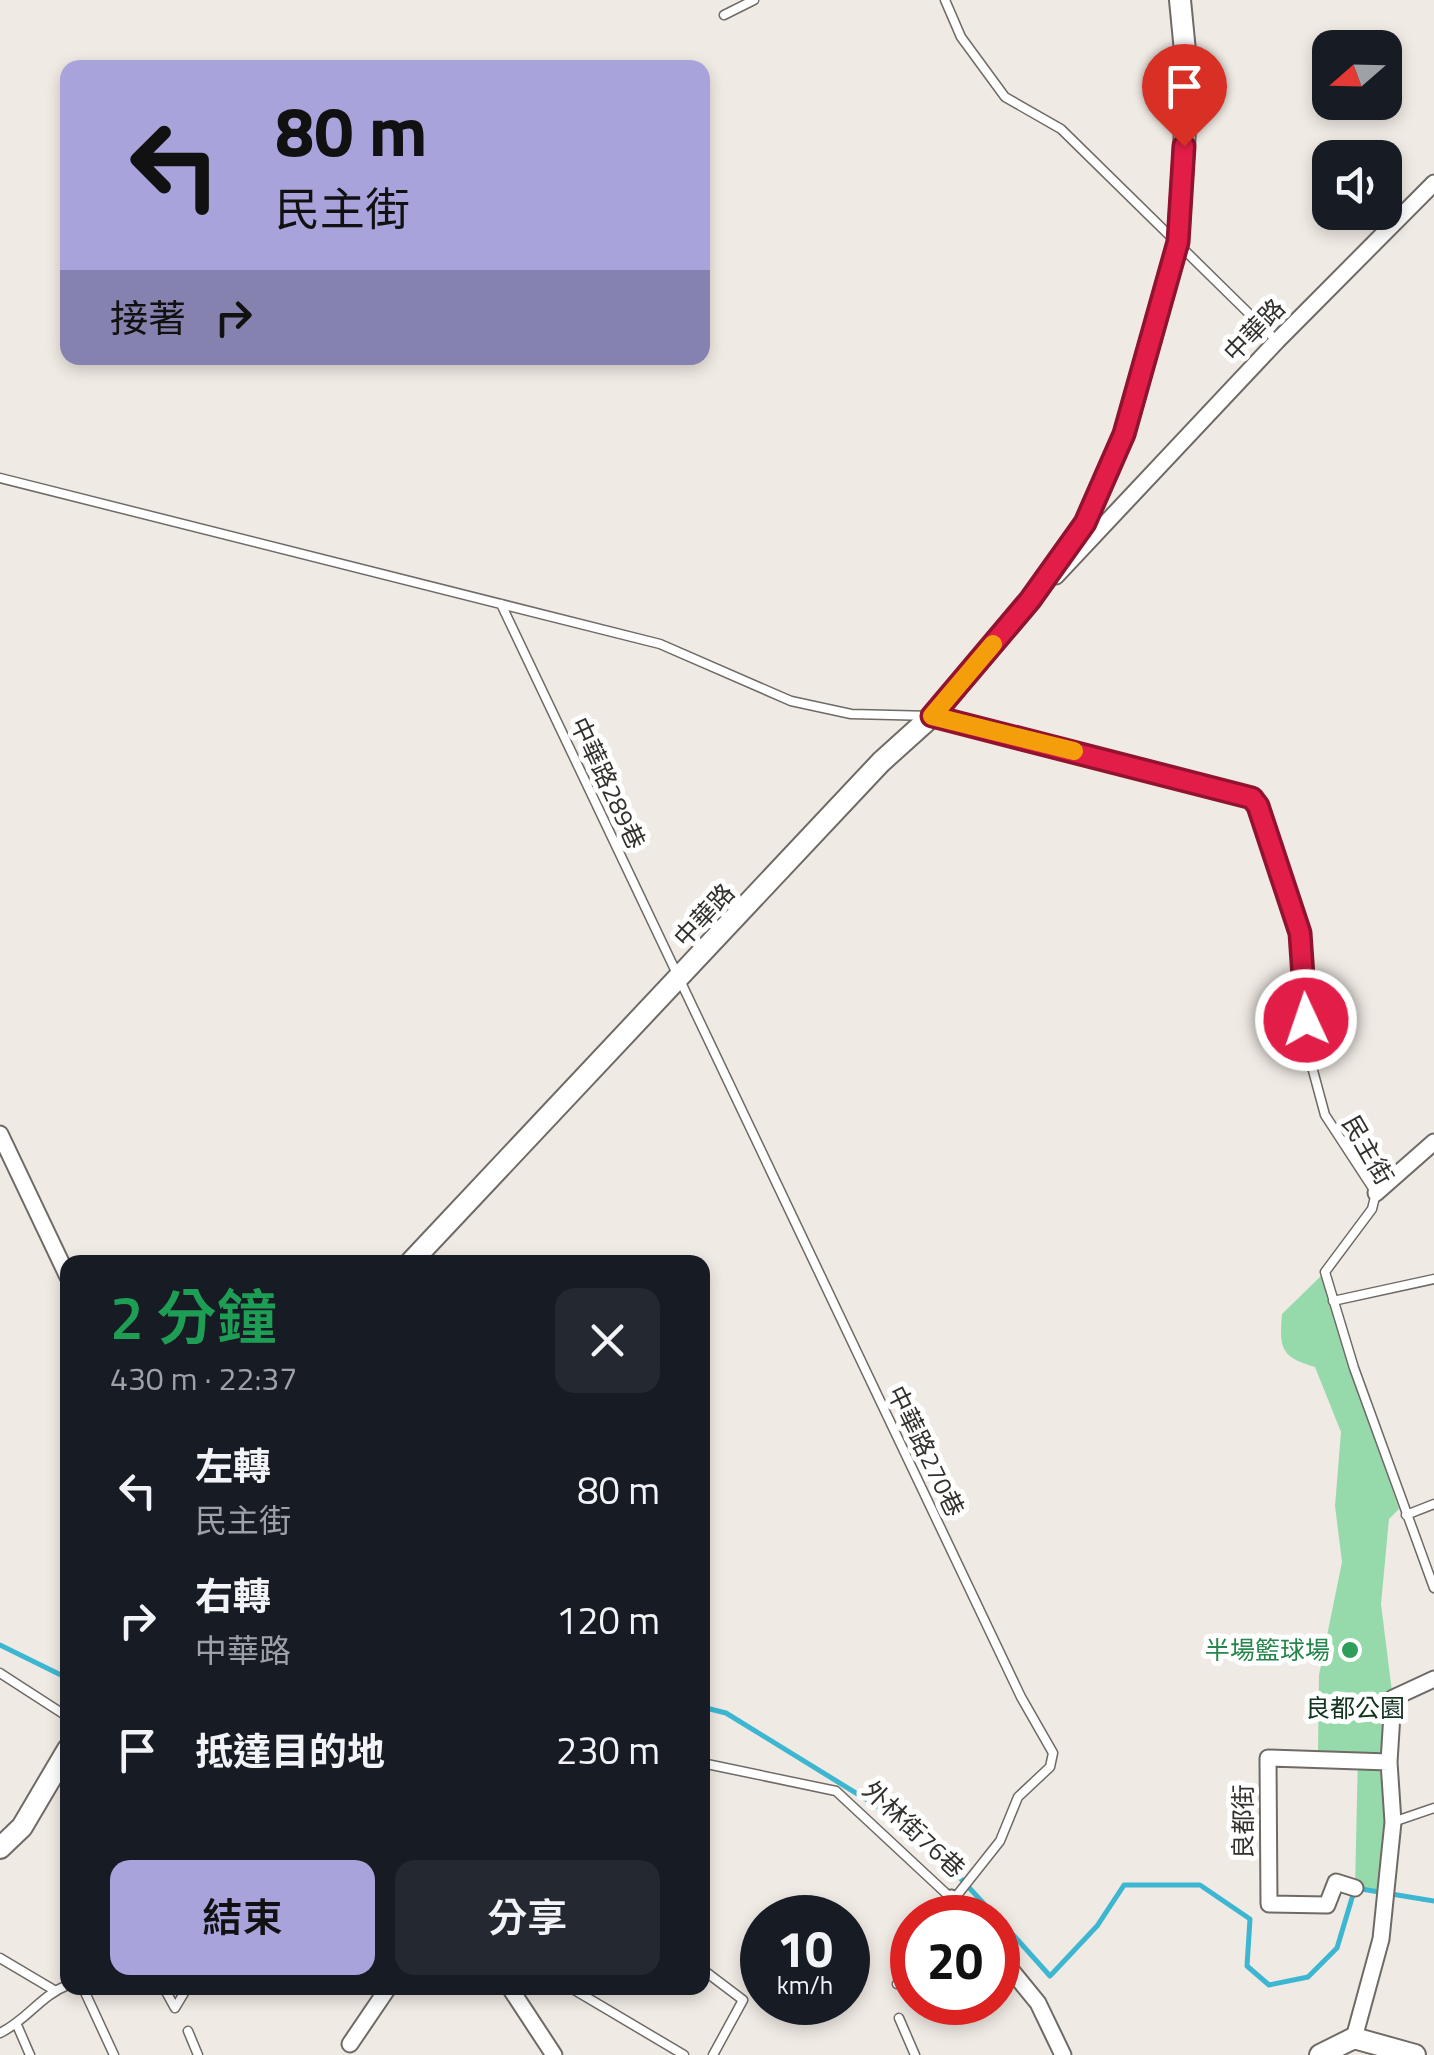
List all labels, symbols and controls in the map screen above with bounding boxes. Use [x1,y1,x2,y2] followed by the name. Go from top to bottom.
[1312,30,1402,120] north arrow
[1312,30,1402,230] map controls
[1142,44,1227,147] pin
[1157,59,1212,114] icon: arrive
[275,77,428,183] text: 80 m
[110,100,240,230] icon: left
[1312,140,1402,230] button: sound
[275,174,410,242] text: 民主街
[110,289,186,347] text: 接著
[206,290,261,345] icon: right
[1214,290,1294,370] street label: 中華路
[561,711,655,855] street label: 中華路289巷
[665,875,743,955] street label: 中華路
[1254,968,1358,1072] position arrow
[1333,1108,1403,1192] street label: 民主街
[110,1271,277,1362] text: 2 分鐘
[555,1288,660,1393] button: close
[110,1354,297,1402] text: 430 m · 22:37
[878,1379,974,1523] street label: 中華路270巷
[195,1437,271,1495] text: 左轉
[577,1461,660,1519] text: 80 m
[110,1463,165,1518] icon: left
[195,1496,291,1544] text: 民主街
[195,1567,271,1625] text: 右轉
[556,1591,660,1649] text: 120 m
[110,1593,165,1648] icon: right
[195,1626,291,1674] text: 中華路
[1205,1631,1330,1669] place label: 半場籃球場
[1339,1639,1361,1661] marker: 半場籃球場
[1305,1689,1405,1727] park label: 良都公園
[556,1721,660,1779] text: 230 m
[195,1722,385,1780] text: 抵達目的地
[110,1723,165,1778] icon: arrive
[854,1771,974,1887] street label: 外林街76巷
[1224,1784,1262,1860] street label: 良都街
[110,1860,375,1975] button: 結束
[395,1860,660,1975] button: 分享
[890,1895,1020,2025] speed limit sign: 20
[777,1910,833,1986] text: 10
[777,1966,833,2004] text: km/h

